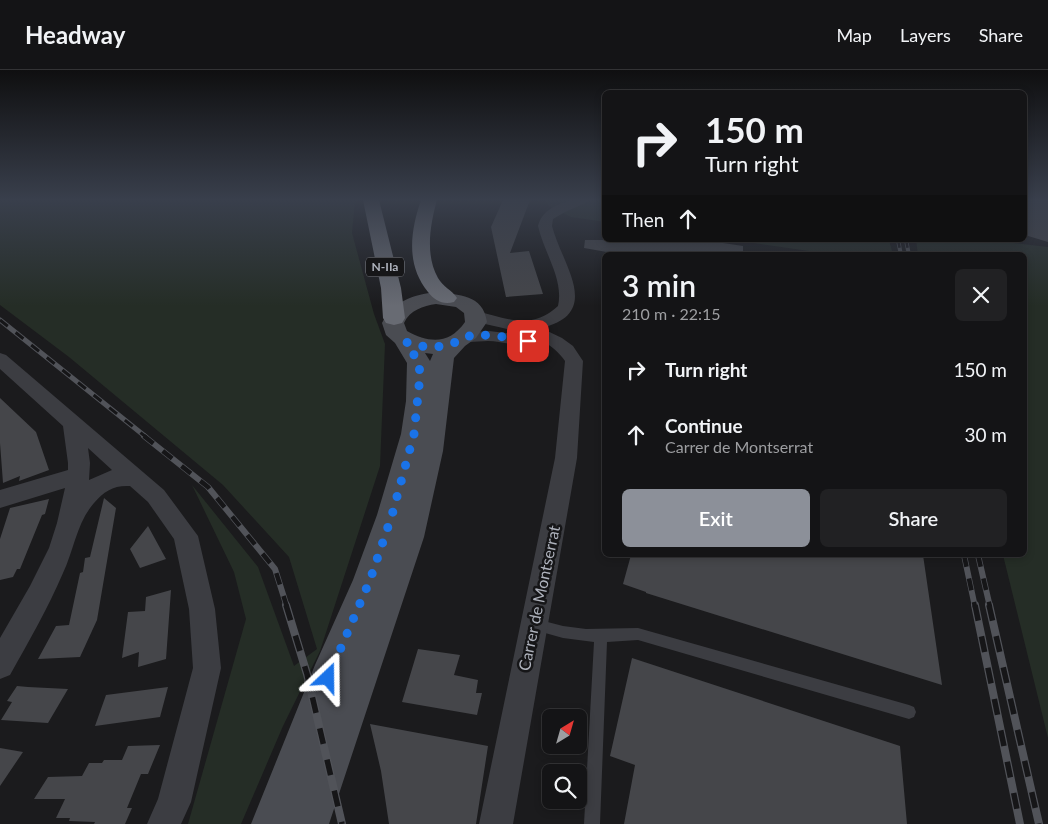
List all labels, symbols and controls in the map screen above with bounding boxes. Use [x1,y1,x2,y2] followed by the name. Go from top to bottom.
[25,20,125,49] text: Headway
[836,24,872,46] text: Map
[900,24,951,46] text: Layers
[979,24,1023,46] text: Share
[705,108,804,150] text: 150 m
[622,110,687,175] icon: right
[705,150,799,177] text: Turn right
[674,205,702,233] icon: ahead
[622,208,664,231] text: Then
[366,258,404,276] road number: N-IIa
[622,267,696,303] text: 3 min
[955,269,1007,321] button: close
[622,304,721,323] text: 210 m · 22:15
[507,320,549,362] pin
[514,327,542,355] icon: arrive
[622,356,650,384] icon: right
[665,358,747,381] text: Turn right
[953,358,1007,381] text: 150 m
[665,414,743,437] text: Continue
[622,421,650,449] icon: ahead
[964,423,1007,446] text: 30 m
[665,437,813,456] text: Carrer de Montserrat
[622,489,810,547] button: Exit
[820,489,1007,547] button: Share
[514,523,563,672] street label: Carrer de Montserrat
[301,651,353,703] position arrow
[542,709,588,754] north arrow
[542,709,587,809] map controls
[542,764,587,809] button: search

